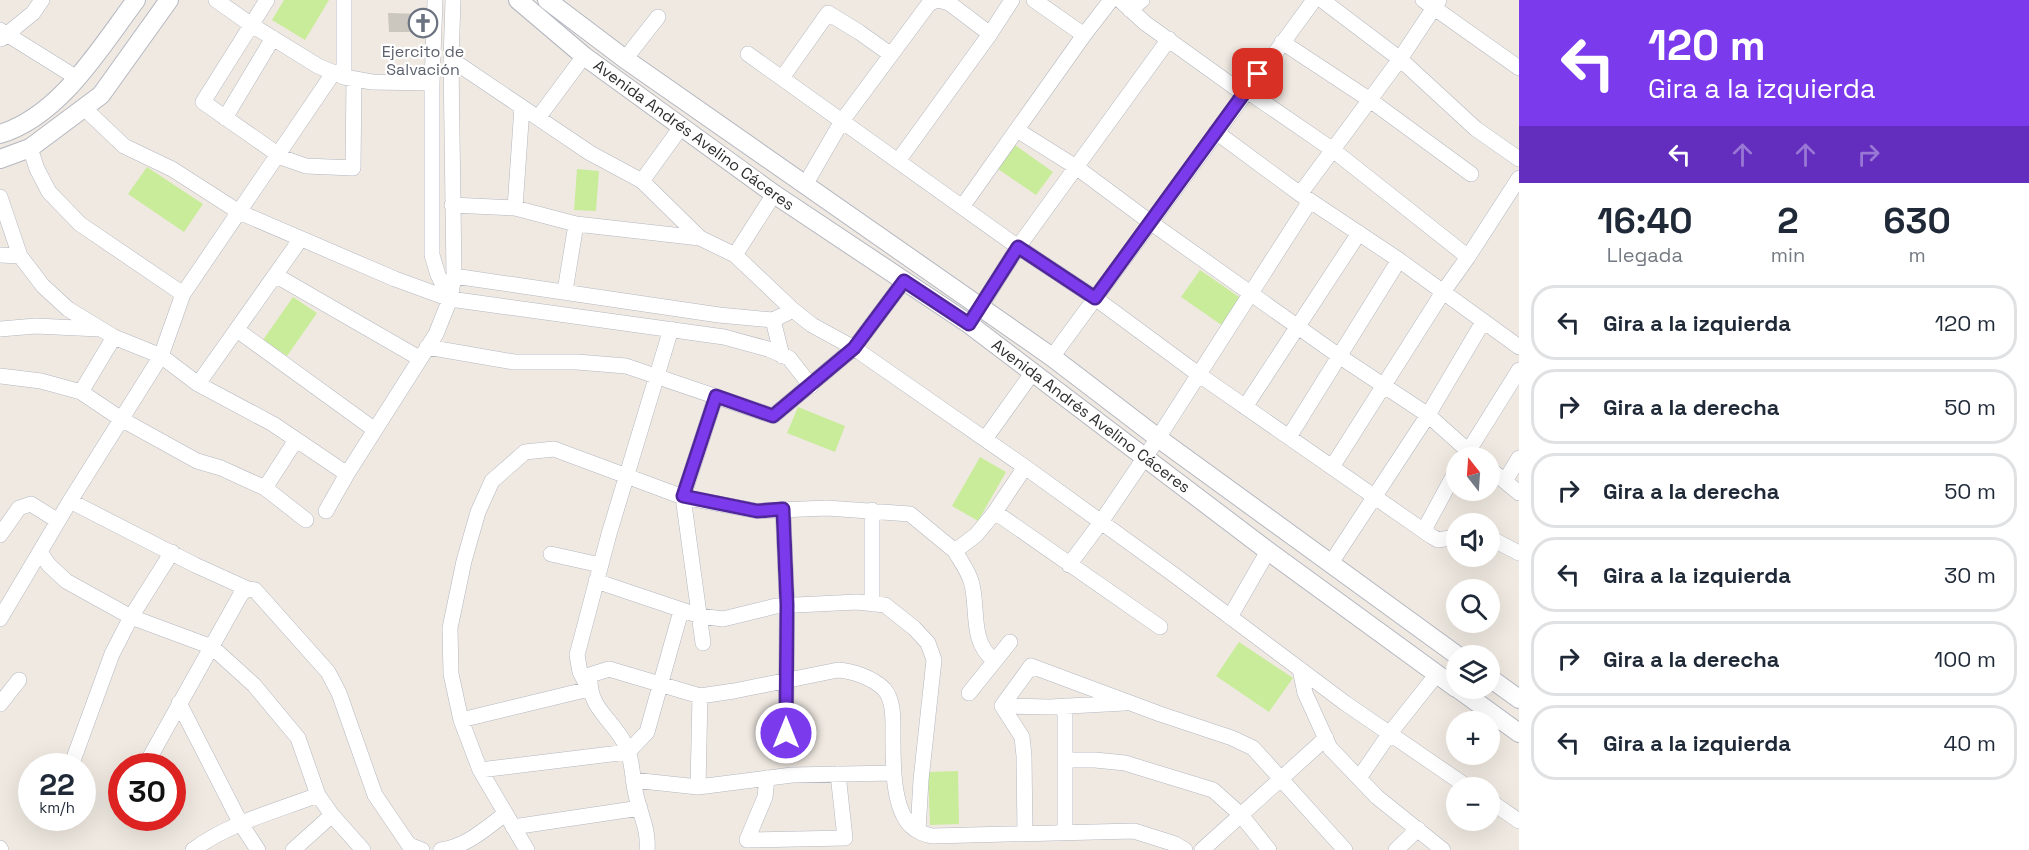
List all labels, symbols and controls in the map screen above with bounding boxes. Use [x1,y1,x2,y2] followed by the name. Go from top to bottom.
[407,7,439,39] church icon: Ejercito de Salvación
[1648,19,1766,72] text: 120 m
[1549,24,1627,102] icon: left
[382,41,464,80] place label: Ejercito de Salvación
[1232,48,1283,99] pin
[589,55,799,215] street label: Avenida Andrés Avelino Cáceres
[1241,57,1274,90] icon: arrive
[1648,71,1875,106] text: Gira a la izquierda
[1663,138,1696,171] icon: left
[1726,138,1759,171] icon: ahead
[1789,138,1822,171] icon: ahead
[1852,138,1885,171] icon: right
[1597,198,1693,244] text: 16:40
[1777,198,1799,244] text: 2
[1883,198,1951,244] text: 630
[1607,242,1683,268] text: Llegada
[1771,242,1805,268] text: min
[1908,242,1926,268] text: m
[1552,306,1585,339] icon: left
[1603,309,1791,337] text: Gira a la izquierda
[1935,309,1996,337] text: 120 m
[987,334,1195,498] street label: Avenida Andrés Avelino Cáceres
[1552,390,1585,423] icon: right
[1603,393,1780,421] text: Gira a la derecha
[1944,393,1996,421] text: 50 m
[1446,447,1500,501] north arrow
[1446,447,1500,831] map controls
[1552,474,1585,507] icon: right
[1603,477,1780,505] text: Gira a la derecha
[1944,477,1996,505] text: 50 m
[1446,513,1500,567] button: sound
[1552,558,1585,591] icon: left
[1603,561,1791,589] text: Gira a la izquierda
[1944,561,1996,589] text: 30 m
[1446,579,1500,633] button: search
[1552,642,1585,675] icon: right
[1446,645,1500,699] button: layers
[1603,645,1780,673] text: Gira a la derecha
[1934,645,1996,673] text: 100 m
[754,701,818,765] position arrow
[1446,711,1500,765] button: +
[1552,726,1585,759] icon: left
[1603,729,1791,757] text: Gira a la izquierda
[1944,729,1996,757] text: 40 m
[108,753,186,831] speed limit sign: 30
[39,765,75,804] text: 22
[1446,777,1500,831] button: −
[39,798,75,817] text: km/h

